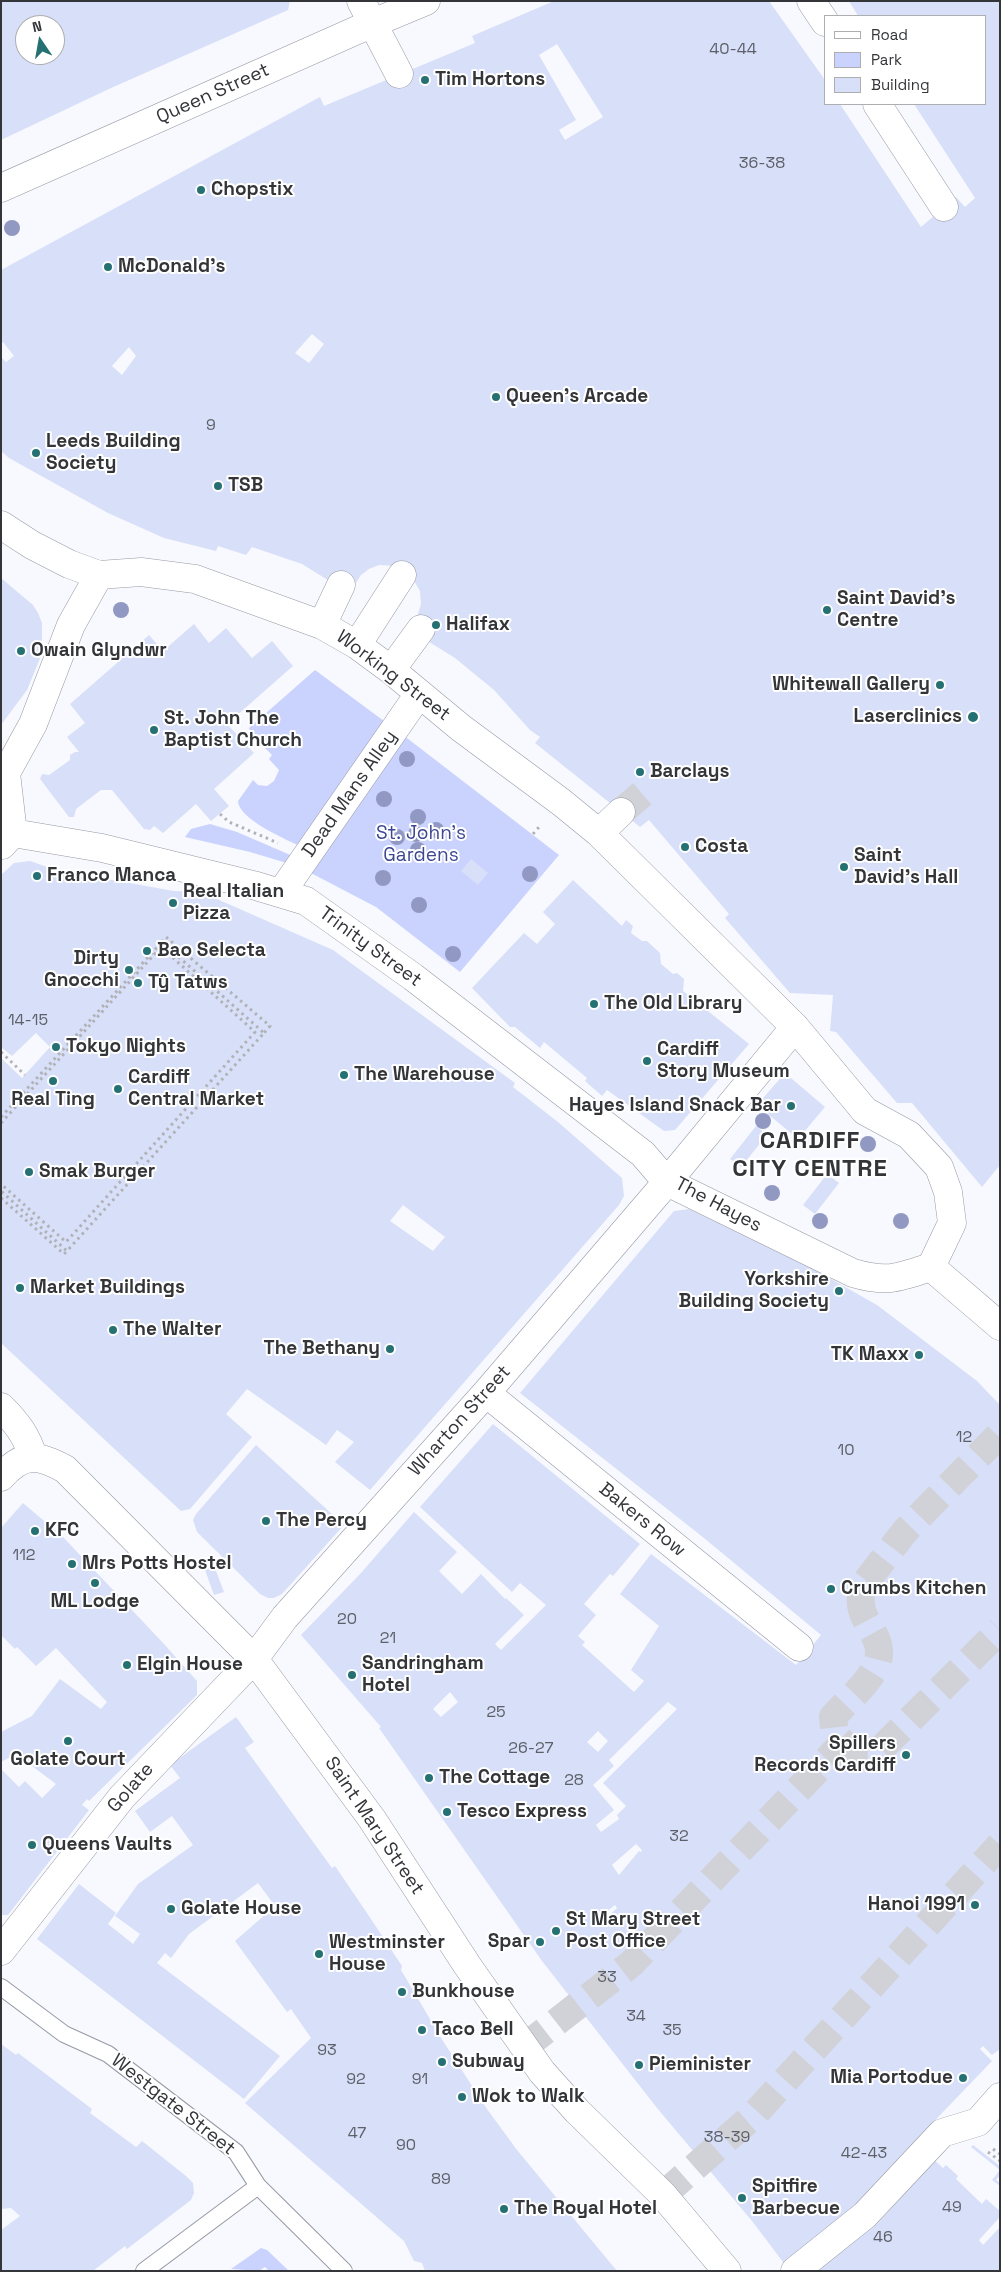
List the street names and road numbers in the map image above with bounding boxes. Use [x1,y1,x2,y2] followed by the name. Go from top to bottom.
[153,59,273,129] street label: Queen Street
[331,626,455,726] street label: Working Street
[298,726,402,862] street label: Dead Mans Alley
[314,902,426,992] street label: Trinity Street
[671,1173,765,1237] street label: The Hayes
[404,1361,516,1481] street label: Wharton Street
[594,1478,690,1562] street label: Bakers Row
[319,1753,429,1899] street label: Saint Mary Street
[103,1758,159,1818] street label: Golate
[107,2050,239,2160] street label: Westgate Street

